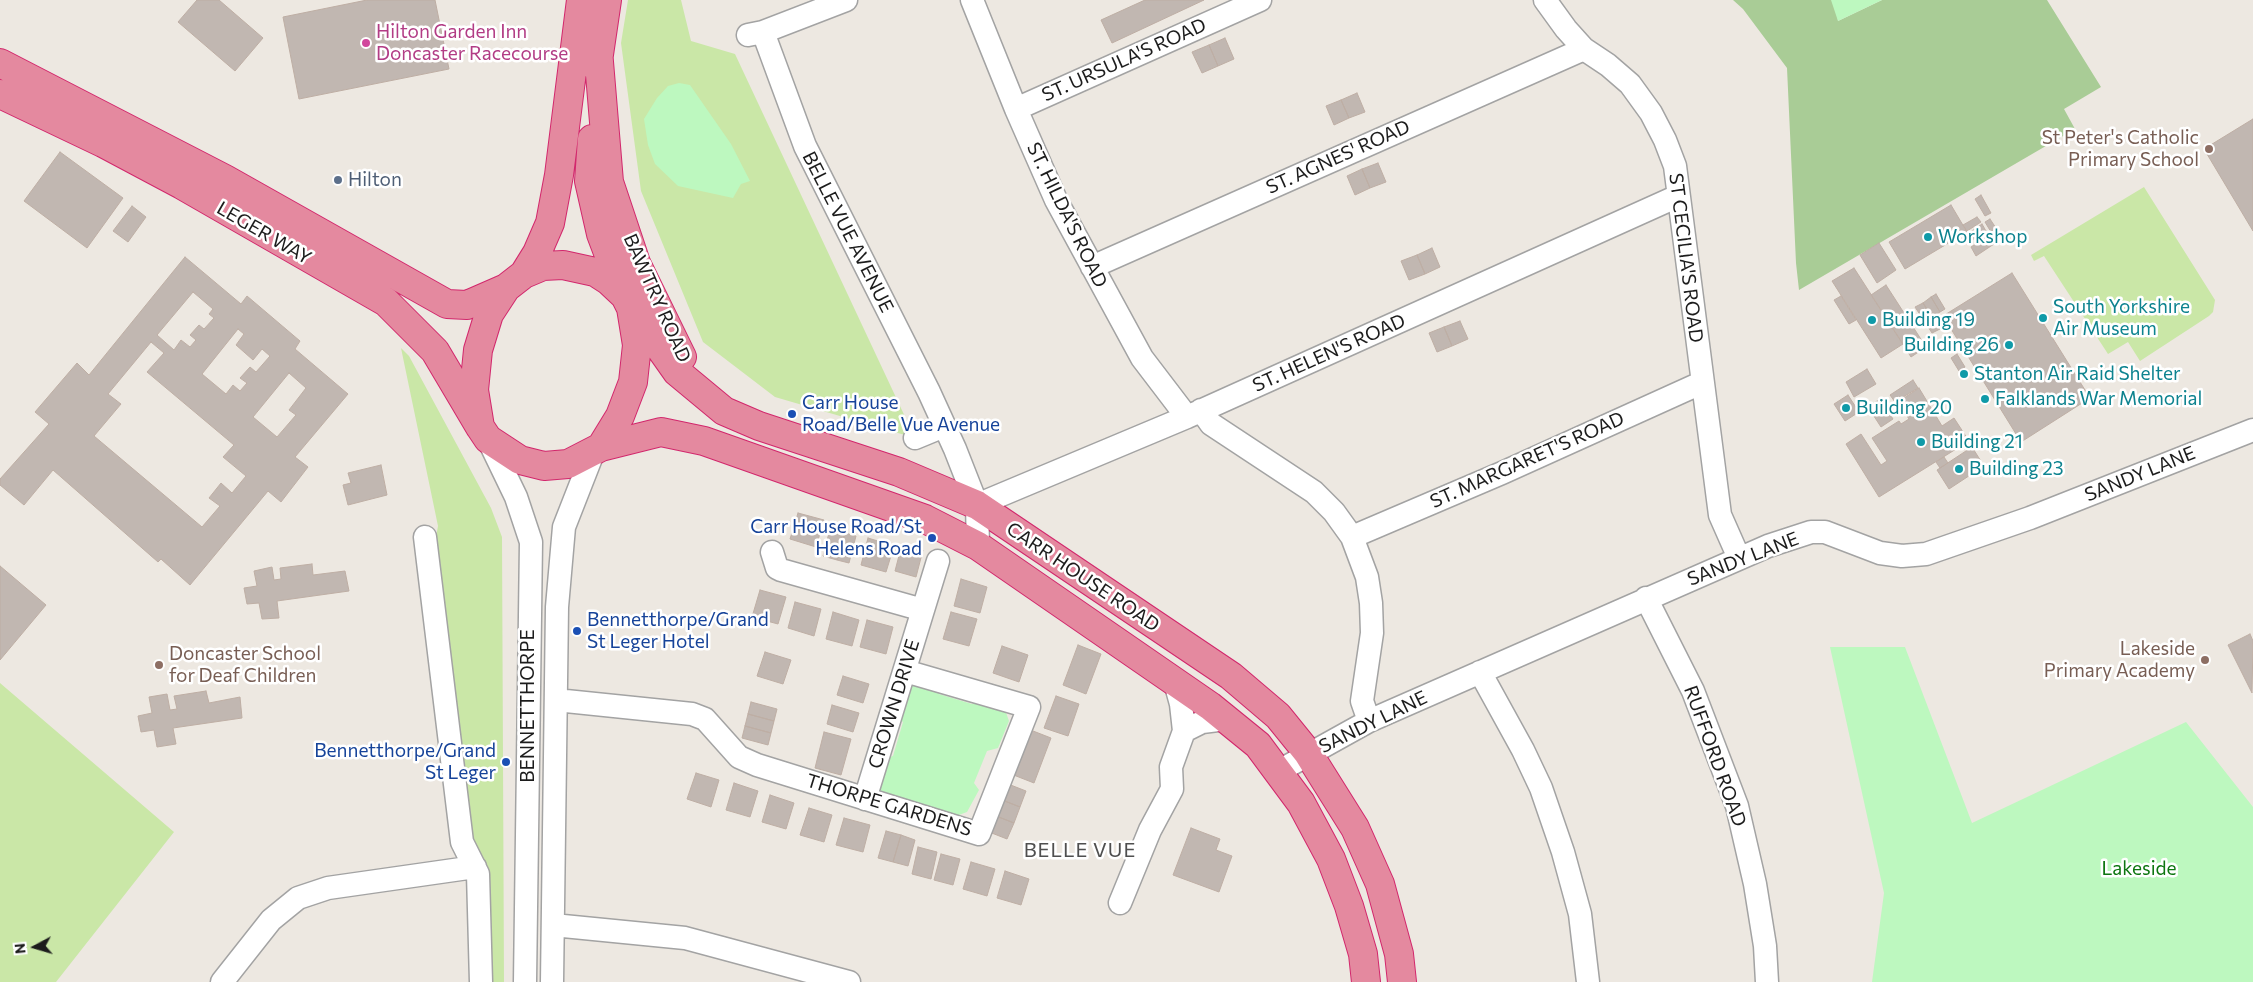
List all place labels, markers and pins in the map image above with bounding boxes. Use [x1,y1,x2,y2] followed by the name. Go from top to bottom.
[376,21,568,65] place label: Hilton Garden Inn Doncaster Racecourse
[360,37,372,49] marker: Hilton Garden Inn Doncaster Racecourse
[2042,127,2199,171] place label: St Peter's Catholic Primary School
[2203,143,2215,155] marker: St Peter's Catholic Primary School
[348,169,402,191] place label: Hilton
[332,174,344,186] marker: Hilton
[1938,226,2027,248] place label: Workshop
[1922,231,1934,243] marker: Workshop
[2053,296,2190,340] place label: South Yorkshire Air Museum
[1882,309,1975,331] place label: Building 19
[2037,312,2049,324] marker: South Yorkshire Air Museum
[1866,314,1878,326] marker: Building 19
[1904,334,1999,356] place label: Building 26
[2003,339,2015,351] marker: Building 26
[1974,363,2181,385] place label: Stanton Air Raid Shelter
[1958,368,1970,380] marker: Stanton Air Raid Shelter
[1995,388,2202,410] place label: Falklands War Memorial
[802,392,1000,436] place label: Carr House Road/Belle Vue Avenue
[1979,393,1991,405] marker: Falklands War Memorial
[1856,397,1952,419] place label: Building 20
[1840,402,1852,414] marker: Building 20
[786,408,798,420] marker: Carr House Road/Belle Vue Avenue
[1931,431,2023,453] place label: Building 21
[1915,436,1927,448] marker: Building 21
[1969,458,2064,480] place label: Building 23
[1953,463,1965,475] marker: Building 23
[750,516,922,560] place label: Carr House Road/St Helens Road
[926,532,938,544] marker: Carr House Road/St Helens Road
[587,609,769,653] place label: Bennetthorpe/Grand St Leger Hotel
[571,625,583,637] marker: Bennetthorpe/Grand St Leger Hotel
[2044,638,2195,682] place label: Lakeside Primary Academy
[169,643,321,687] place label: Doncaster School for Deaf Children
[2199,654,2211,666] marker: Lakeside Primary Academy
[153,659,165,671] marker: Doncaster School for Deaf Children
[314,740,496,784] place label: Bennetthorpe/Grand St Leger
[500,756,512,768] marker: Bennetthorpe/Grand St Leger

